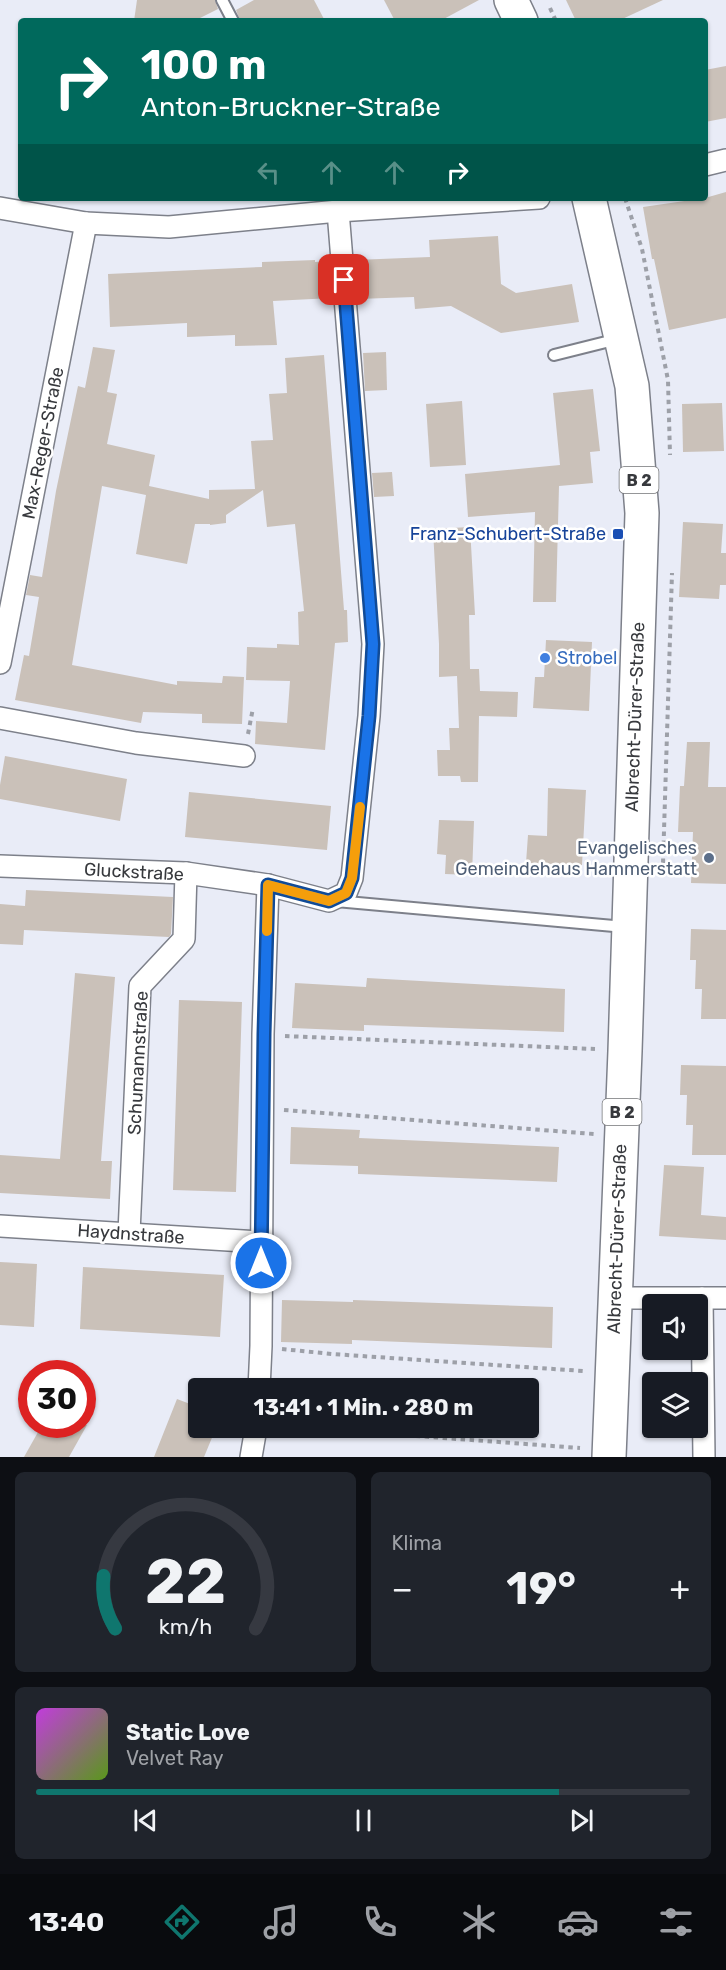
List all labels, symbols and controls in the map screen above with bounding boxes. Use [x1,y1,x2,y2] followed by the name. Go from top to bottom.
[141,40,266,90] text: 100 m
[42,42,120,120] icon: right
[141,91,441,123] text: Anton-Bruckner-Straße
[252,156,285,189] icon: left
[315,156,348,189] icon: ahead
[378,156,411,189] icon: ahead
[441,156,474,189] icon: right
[318,254,369,305] pin
[327,263,360,296] icon: arrive
[17,365,69,521] street label: Max-Reger-Straße
[620,467,658,493] road number: B 2
[410,523,606,545] place label: Franz-Schubert-Straße
[611,527,625,541] marker: Franz-Schubert-Straße
[621,622,649,812] street label: Albrecht-Dürer-Straße
[557,647,617,669] place label: Strobel
[538,651,552,665] marker: Strobel
[455,837,697,880] place label: Evangelisches Gemeindehaus Hammerstatt
[702,851,716,865] marker: Evangelisches Gemeindehaus Hammerstatt
[83,858,185,886] street label: Gluckstraße
[123,990,153,1136] street label: Schumannstraße
[602,1099,642,1125] road number: B 2
[603,1144,631,1334] street label: Albrecht-Dürer-Straße
[77,1219,185,1249] street label: Haydnstraße
[229,1231,293,1295] position arrow
[642,1294,708,1438] map controls
[642,1294,708,1360] button: sound
[18,1360,96,1438] speed limit sign: 30
[642,1372,708,1438] button: layers
[253,1394,474,1421] text: 13:41 · 1 Min. · 280 m
[392,1531,442,1555] text: Klima
[145,1545,226,1619] text: 22
[506,1562,576,1615] text: 19°
[392,1569,413,1608] text: −
[669,1569,690,1608] text: +
[158,1614,212,1639] text: km/h
[126,1719,250,1746] text: Static Love
[126,1746,224,1770] text: Velvet Ray
[129,1804,162,1837] icon: previous
[347,1804,380,1837] icon: pause
[565,1804,598,1837] icon: next
[161,1901,203,1943] icon: directions
[260,1901,302,1943] icon: music
[359,1901,401,1943] icon: phone
[458,1901,500,1943] icon: climate
[557,1901,599,1943] icon: car
[655,1901,697,1943] icon: filters
[28,1906,104,1938] text: 13:40

